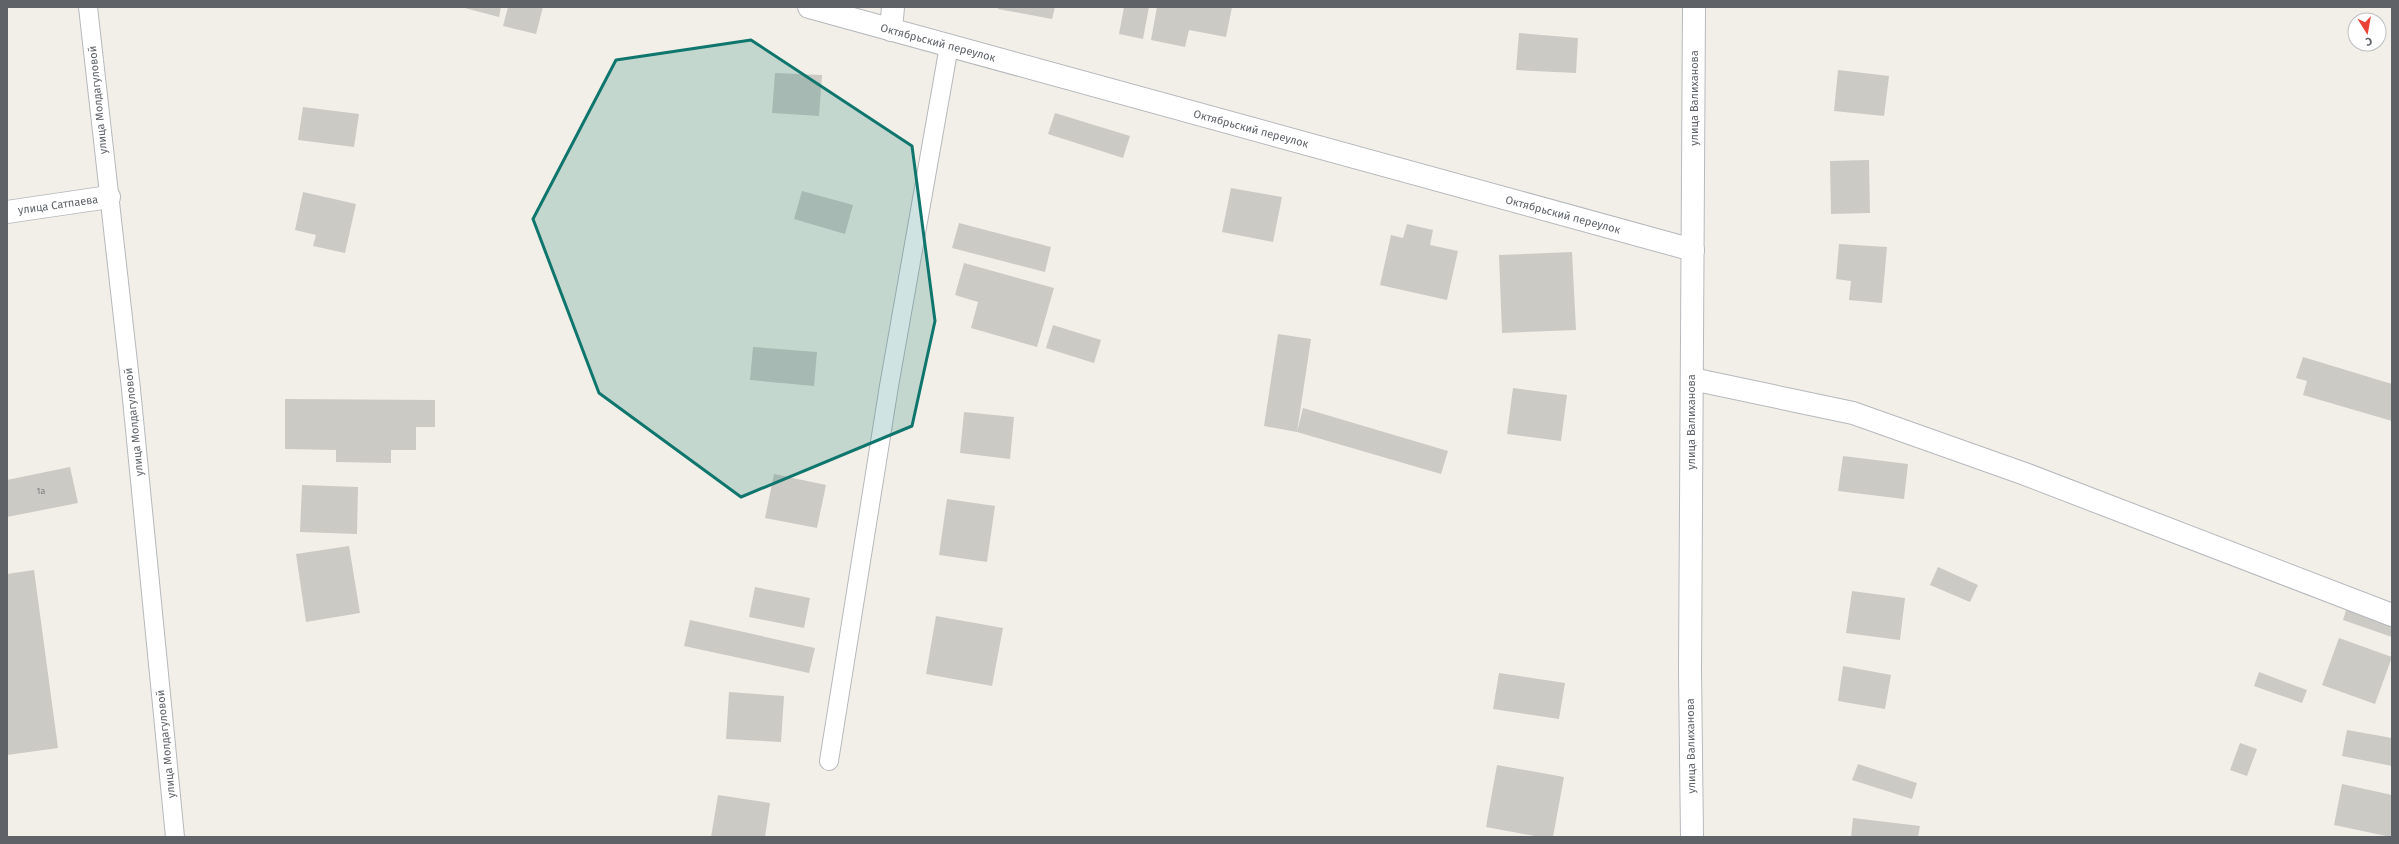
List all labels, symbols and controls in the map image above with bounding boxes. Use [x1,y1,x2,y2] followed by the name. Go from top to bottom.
[2347,12,2387,52] north arrow
[879,21,997,65] street label: Октябрьский переулок
[2364,34,2373,48] text: С
[86,45,110,155] street label: улица Молдагуловой
[1688,50,1701,146] street label: улица Валиханова
[1192,107,1310,151] street label: Октябрьский переулок
[17,193,99,217] street label: улица Сатпаева
[1504,193,1622,237] street label: Октябрьский переулок
[122,367,146,477] street label: улица Молдагуловой
[1685,374,1698,470] street label: улица Валиханова
[37,486,45,496] house number: 1а
[154,689,178,799] street label: улица Молдагуловой
[1684,698,1698,794] street label: улица Валиханова

